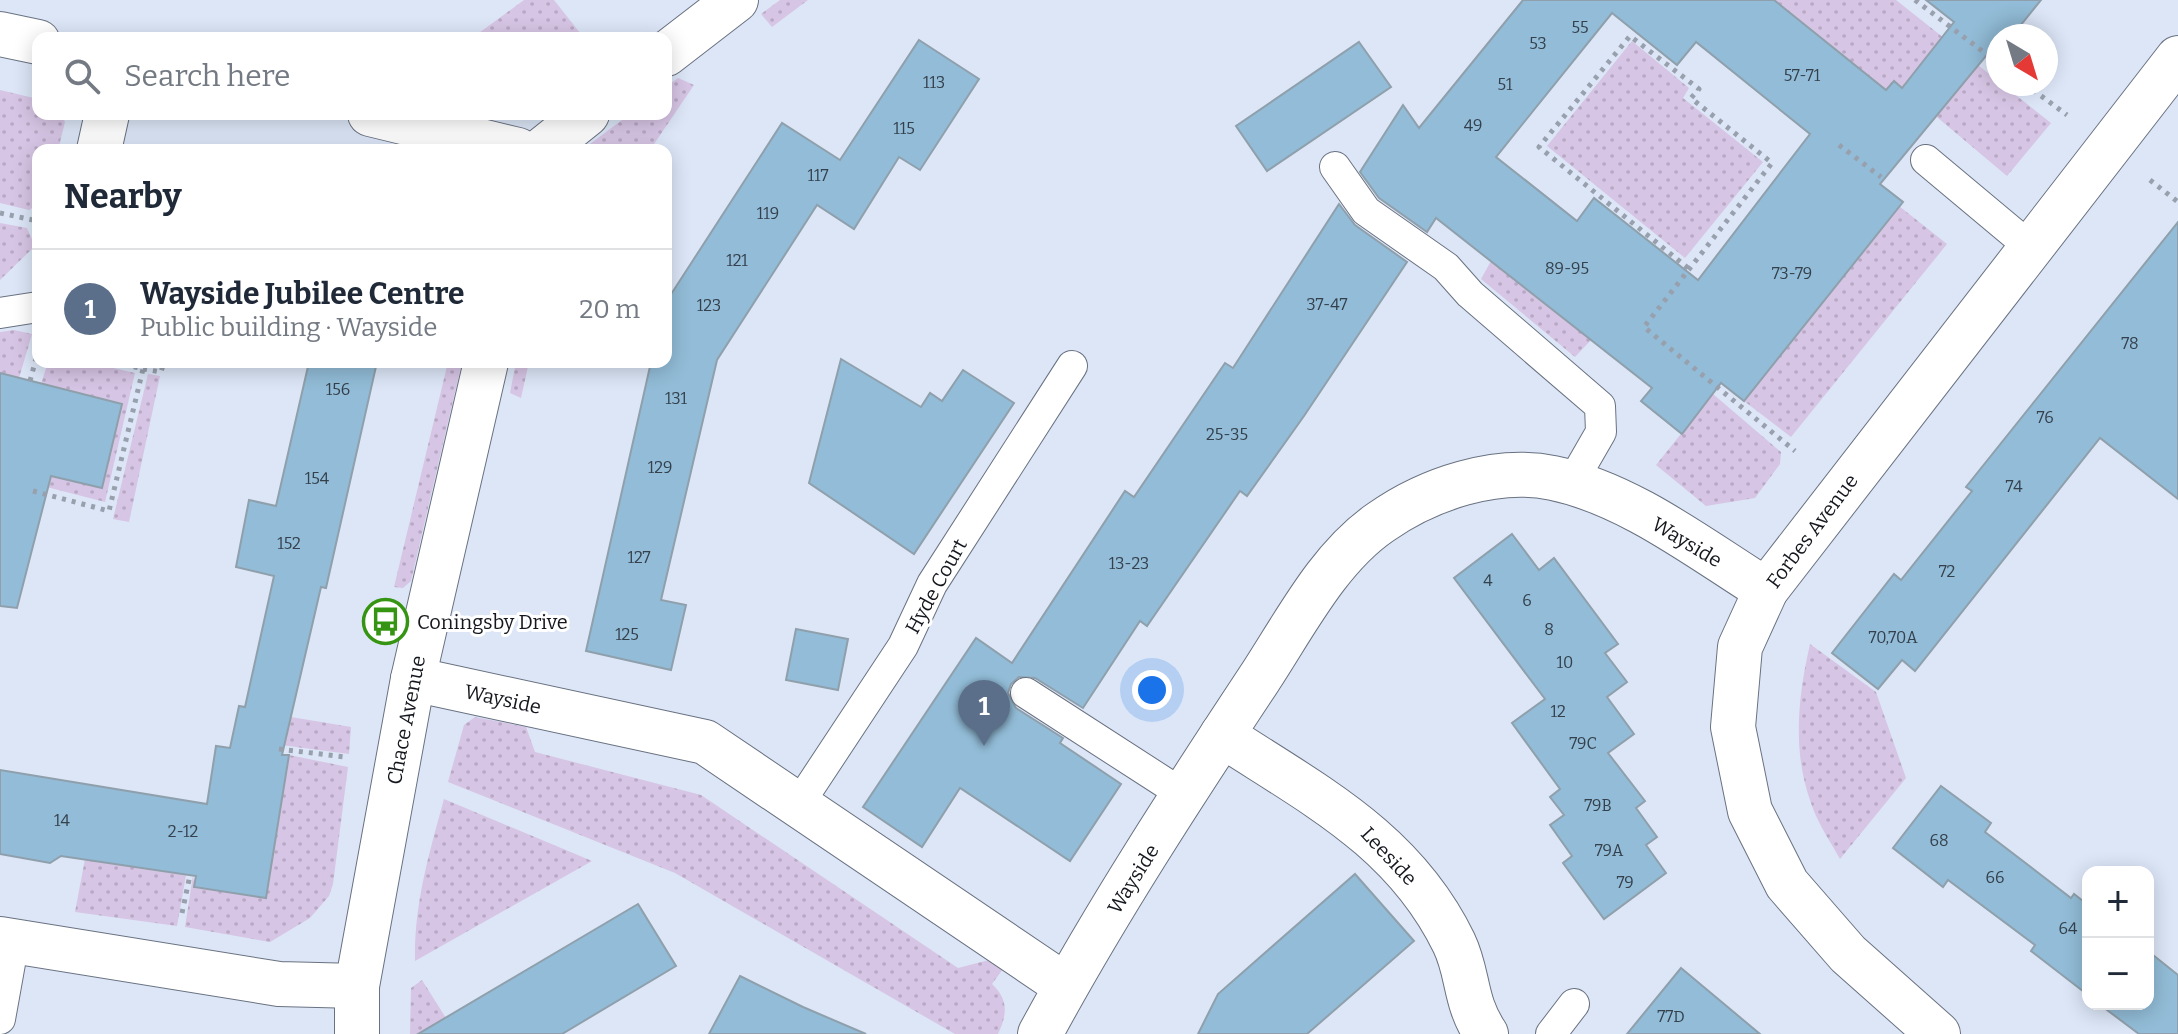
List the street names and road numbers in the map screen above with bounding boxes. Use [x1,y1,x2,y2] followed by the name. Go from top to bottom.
[1761,469,1863,593] street label: Forbes Avenue
[1648,512,1726,572] street label: Wayside
[900,534,972,638] street label: Hyde Court
[382,653,430,787] street label: Chace Avenue
[463,679,543,719] street label: Wayside
[1356,822,1422,890] street label: Leeside
[1102,840,1164,918] street label: Wayside

